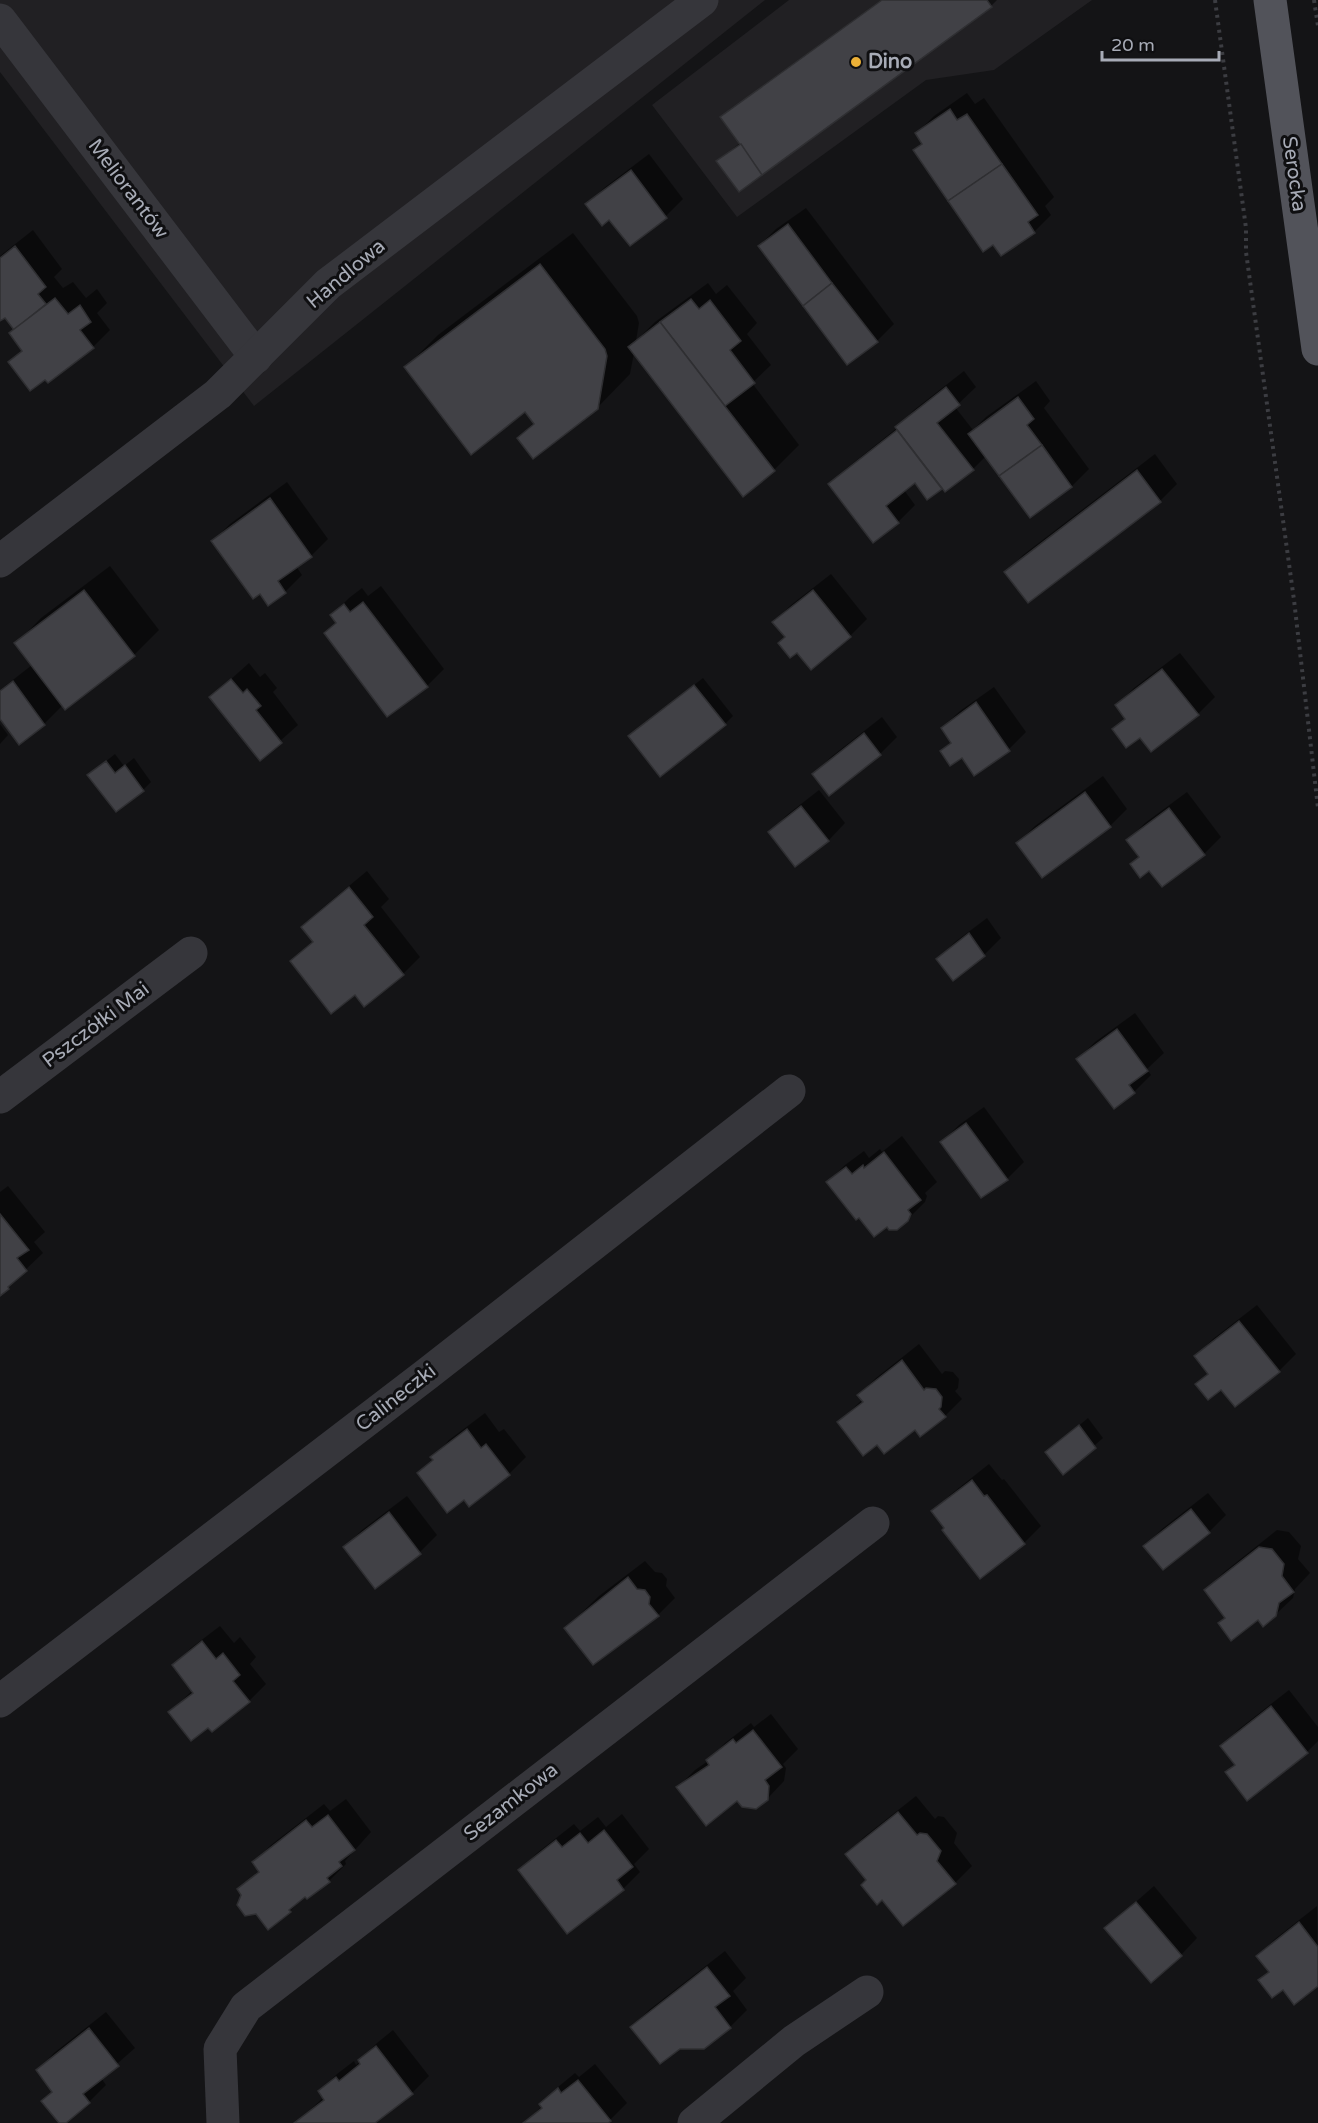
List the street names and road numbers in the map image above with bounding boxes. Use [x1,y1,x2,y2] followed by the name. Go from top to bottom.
[83,134,173,244] street label: Meliorantów
[1277,135,1311,213] street label: Serocka
[302,234,390,314] street label: Handlowa
[38,977,154,1073] street label: Pszczółki Mai
[351,1359,441,1437] street label: Calineczki
[459,1758,563,1846] street label: Sezamkowa

